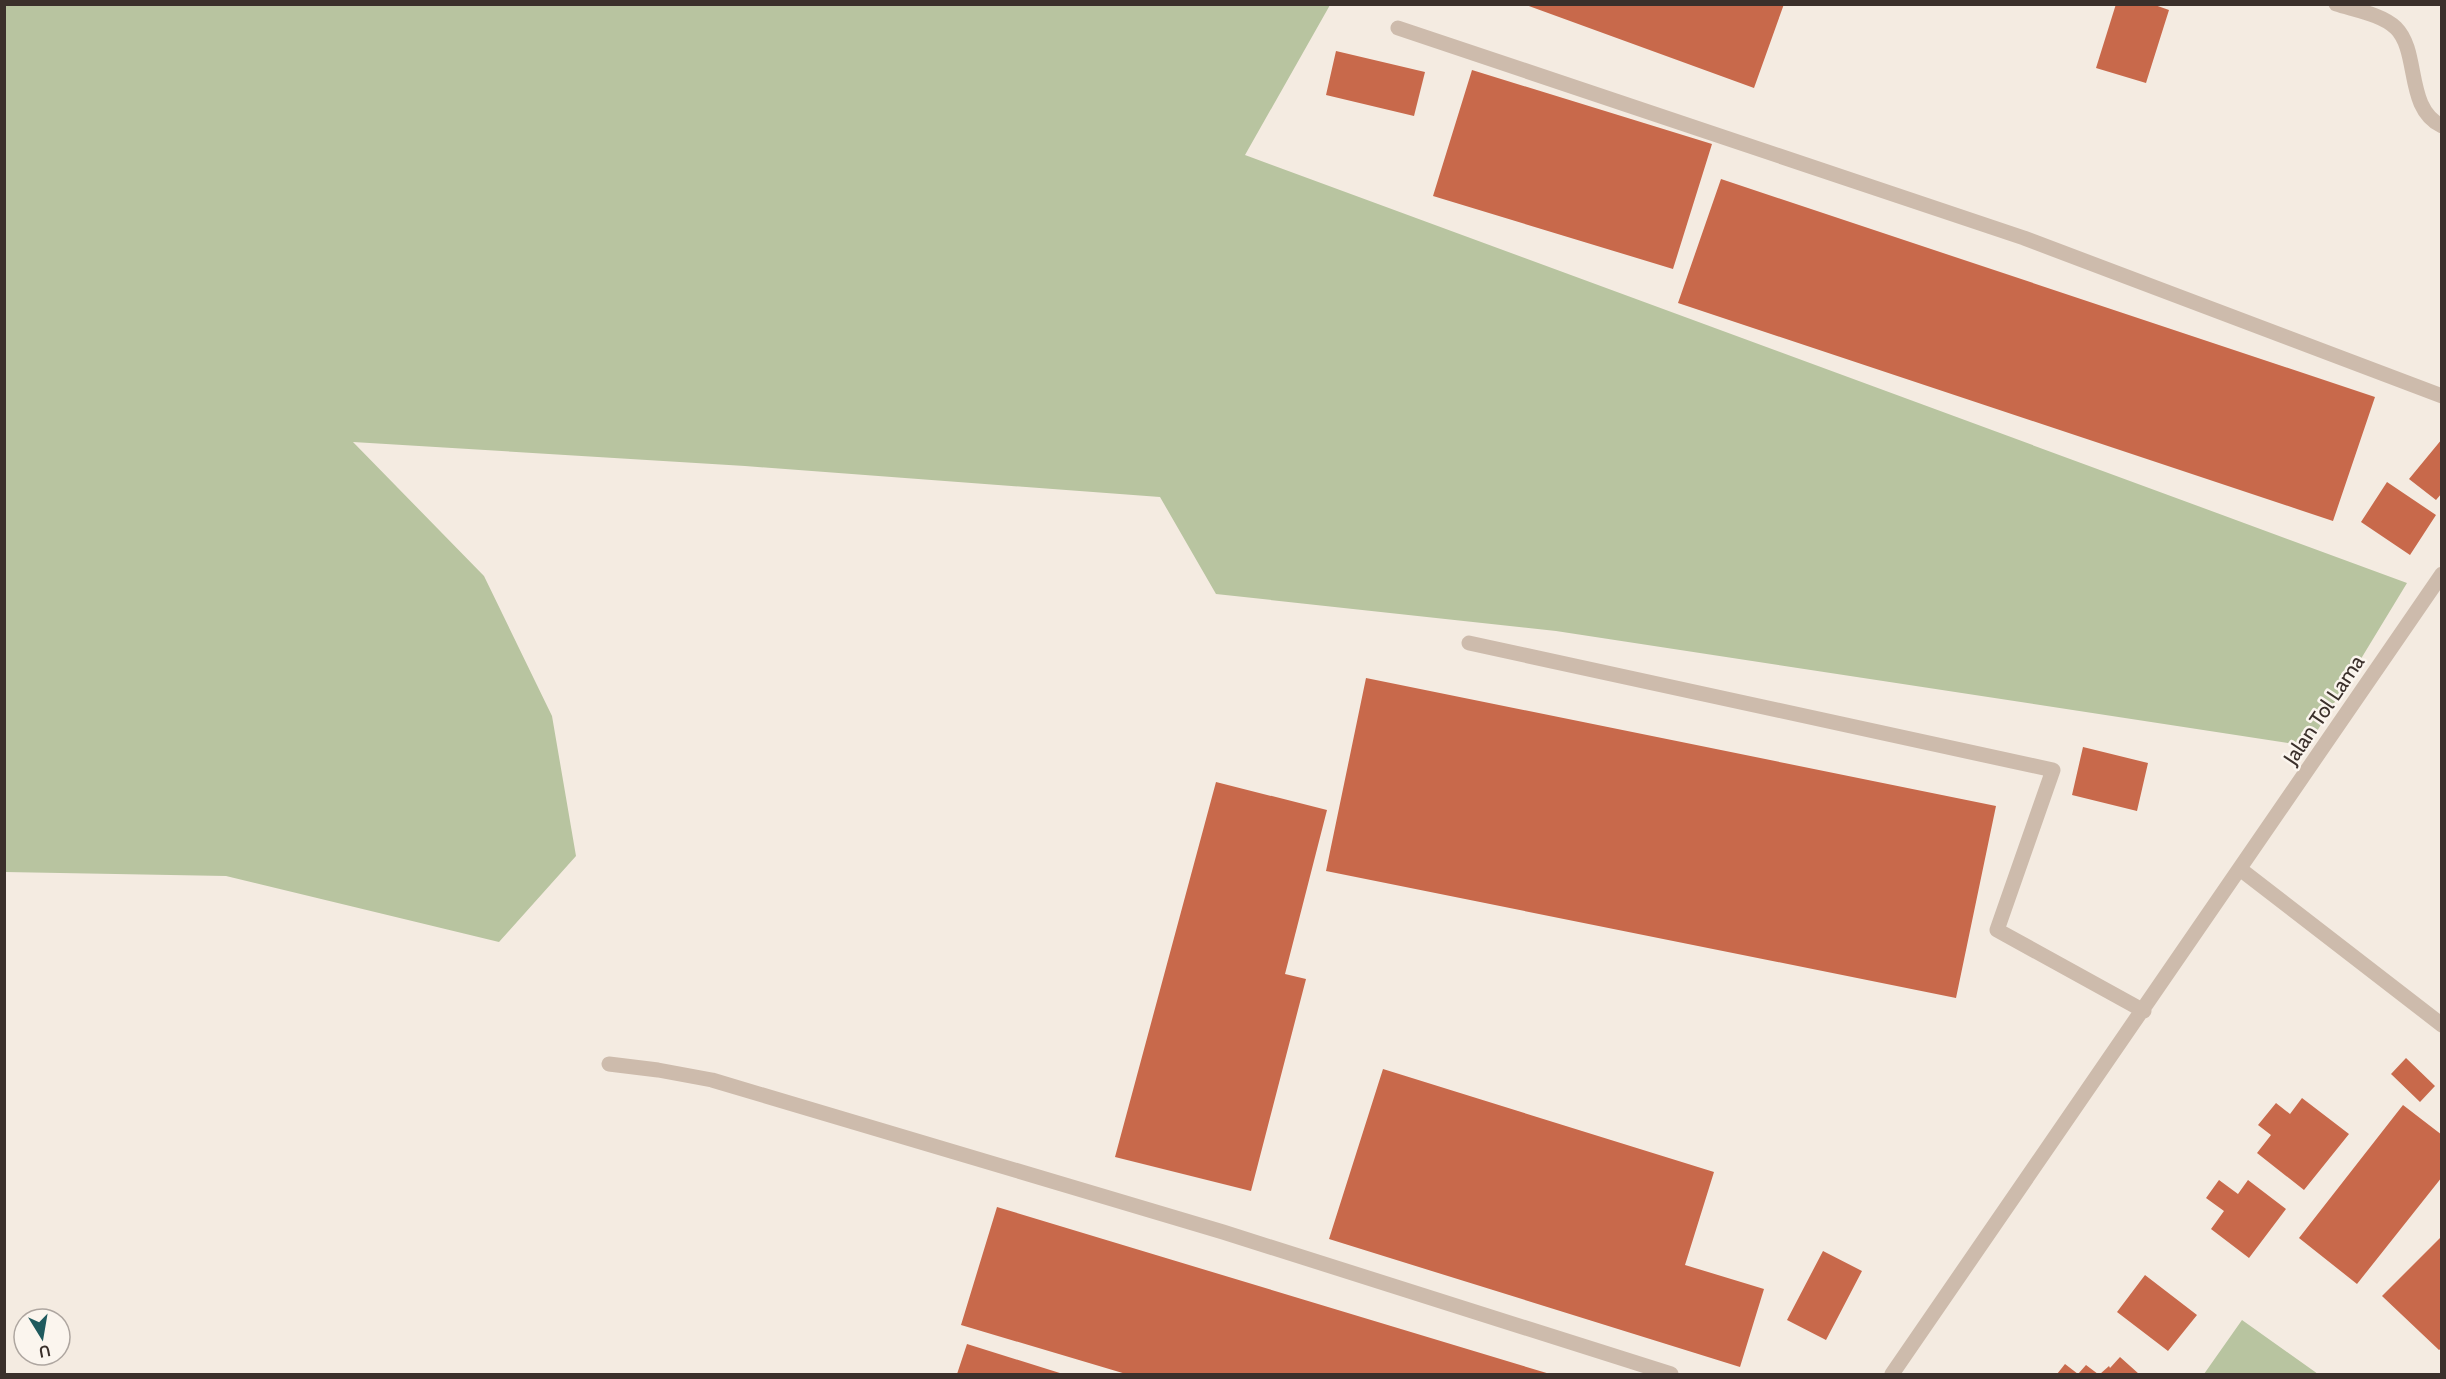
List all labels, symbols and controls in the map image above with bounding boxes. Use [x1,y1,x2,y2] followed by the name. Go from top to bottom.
[2277,650,2369,770] street label: Jalan Tol Lama
[12,1307,72,1367] north arrow
[37,1341,52,1362] text: U

